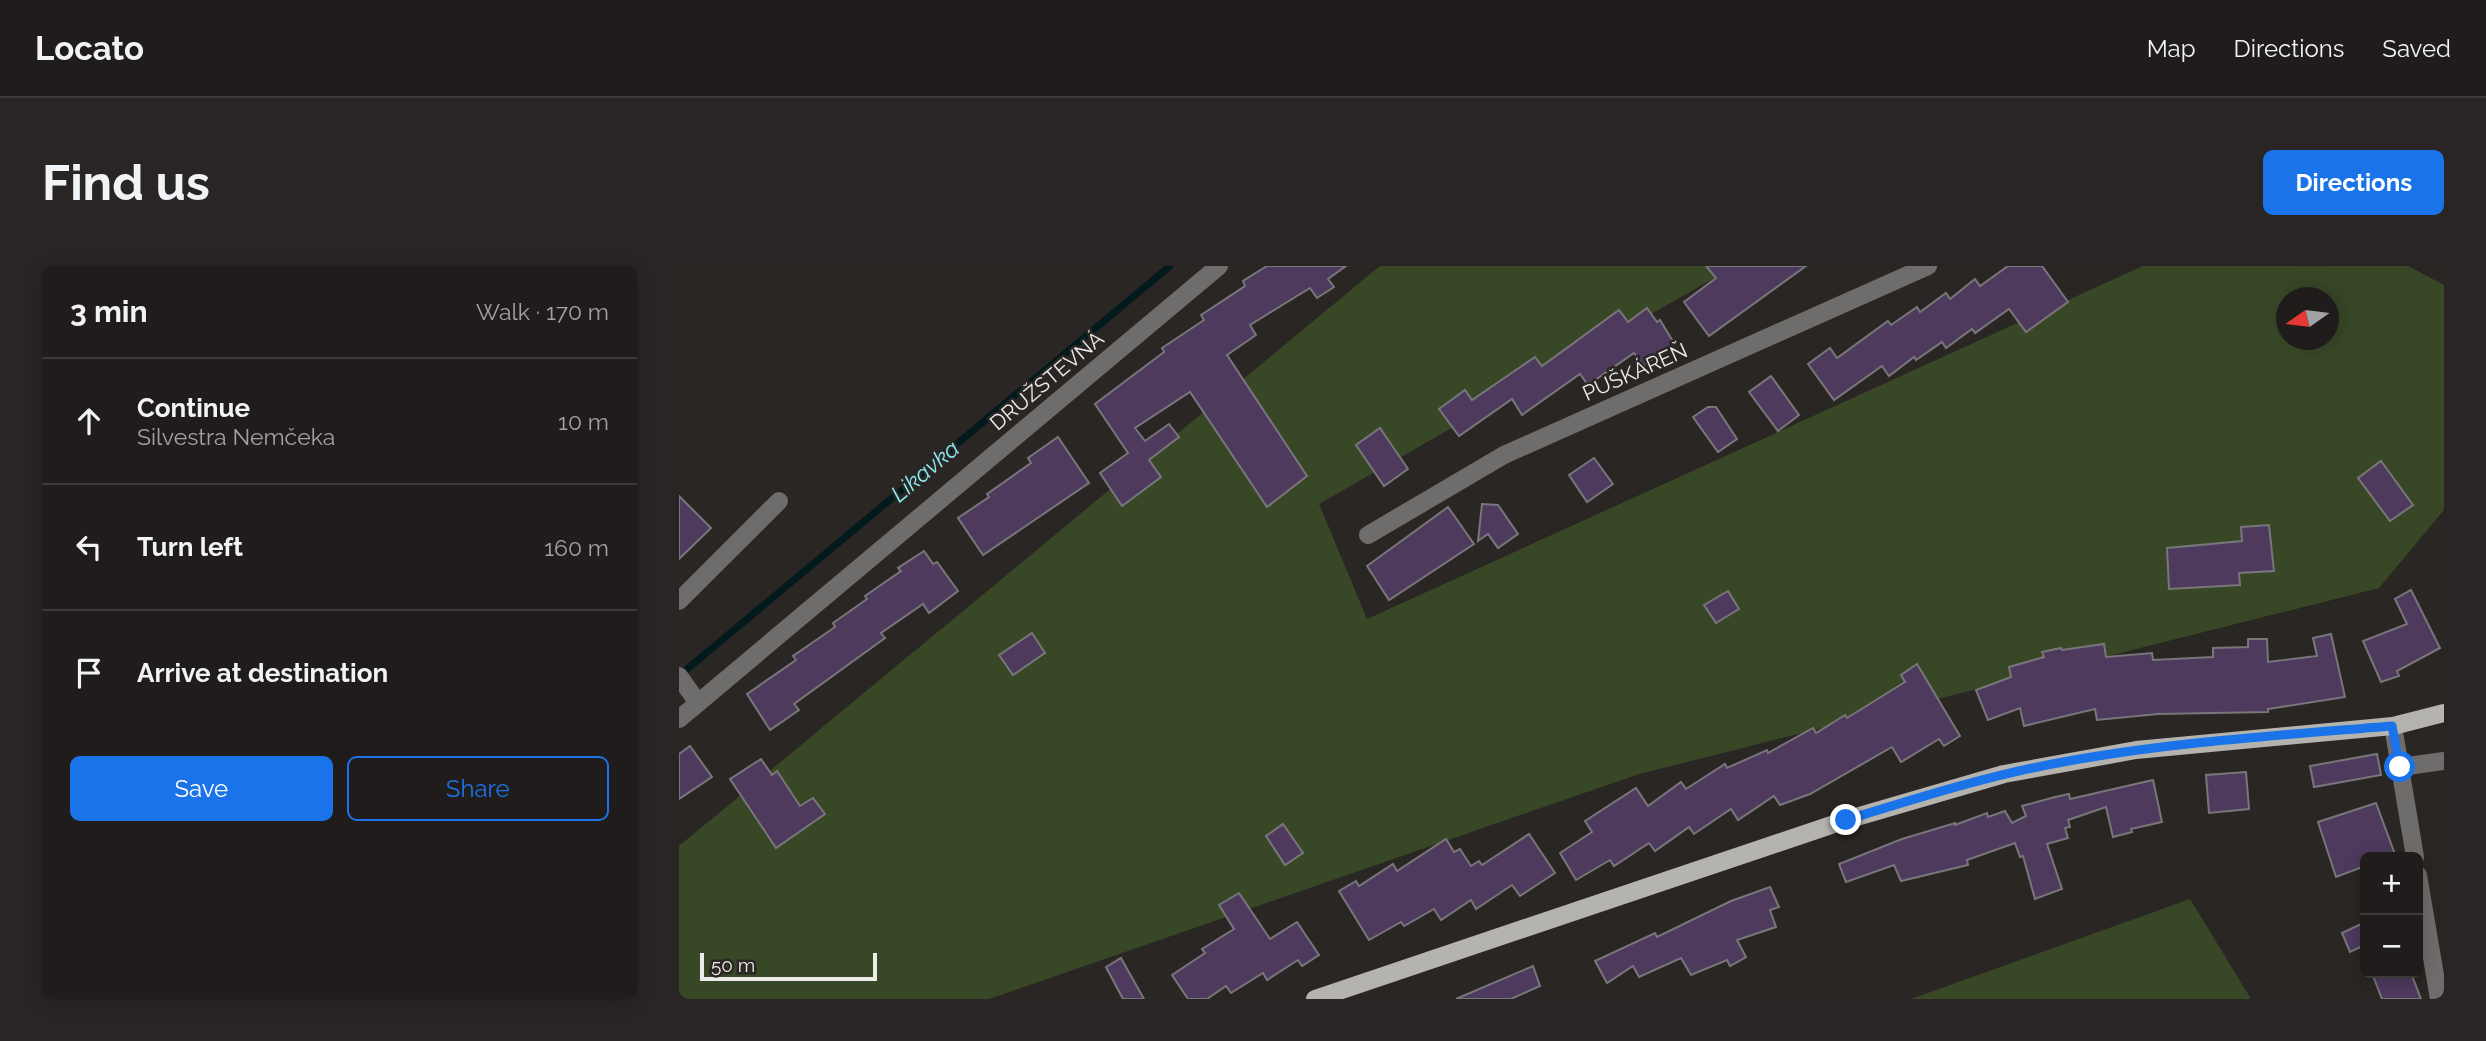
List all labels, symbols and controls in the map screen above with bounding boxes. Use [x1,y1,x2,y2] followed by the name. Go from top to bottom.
[35,29,144,68] text: Locato
[2147,34,2196,63] text: Map
[2234,34,2344,63] text: Directions
[2382,34,2451,63] text: Saved
[2263,150,2444,215] button: Directions
[42,154,210,211] text: Find us
[2276,287,2339,350] north arrow
[70,294,148,329] text: 3 min
[476,298,609,325] text: Walk · 170 m
[985,326,1109,435] street label: DRUŽSTEVNÁ
[1579,337,1691,406] street label: PUŠKÁREŇ
[137,393,250,423] text: Continue
[70,402,108,440] icon: ahead
[558,408,609,435] text: 10 m
[137,423,335,450] text: Silvestra Nemčeka
[885,434,965,507] water label: Likavka
[70,528,108,566] icon: left
[137,532,243,562] text: Turn left
[544,534,609,561] text: 160 m
[70,654,108,692] icon: arrive
[137,658,388,688] text: Arrive at destination
[2384,751,2415,782] route start
[70,756,333,821] button: Save
[347,756,609,821] button: Share
[1830,804,1861,835] route end
[2360,852,2423,978] map controls
[2360,852,2423,915] button: +
[2360,915,2423,978] button: −
[700,950,877,982] scale bar
[711,954,755,976] text: 50 m

